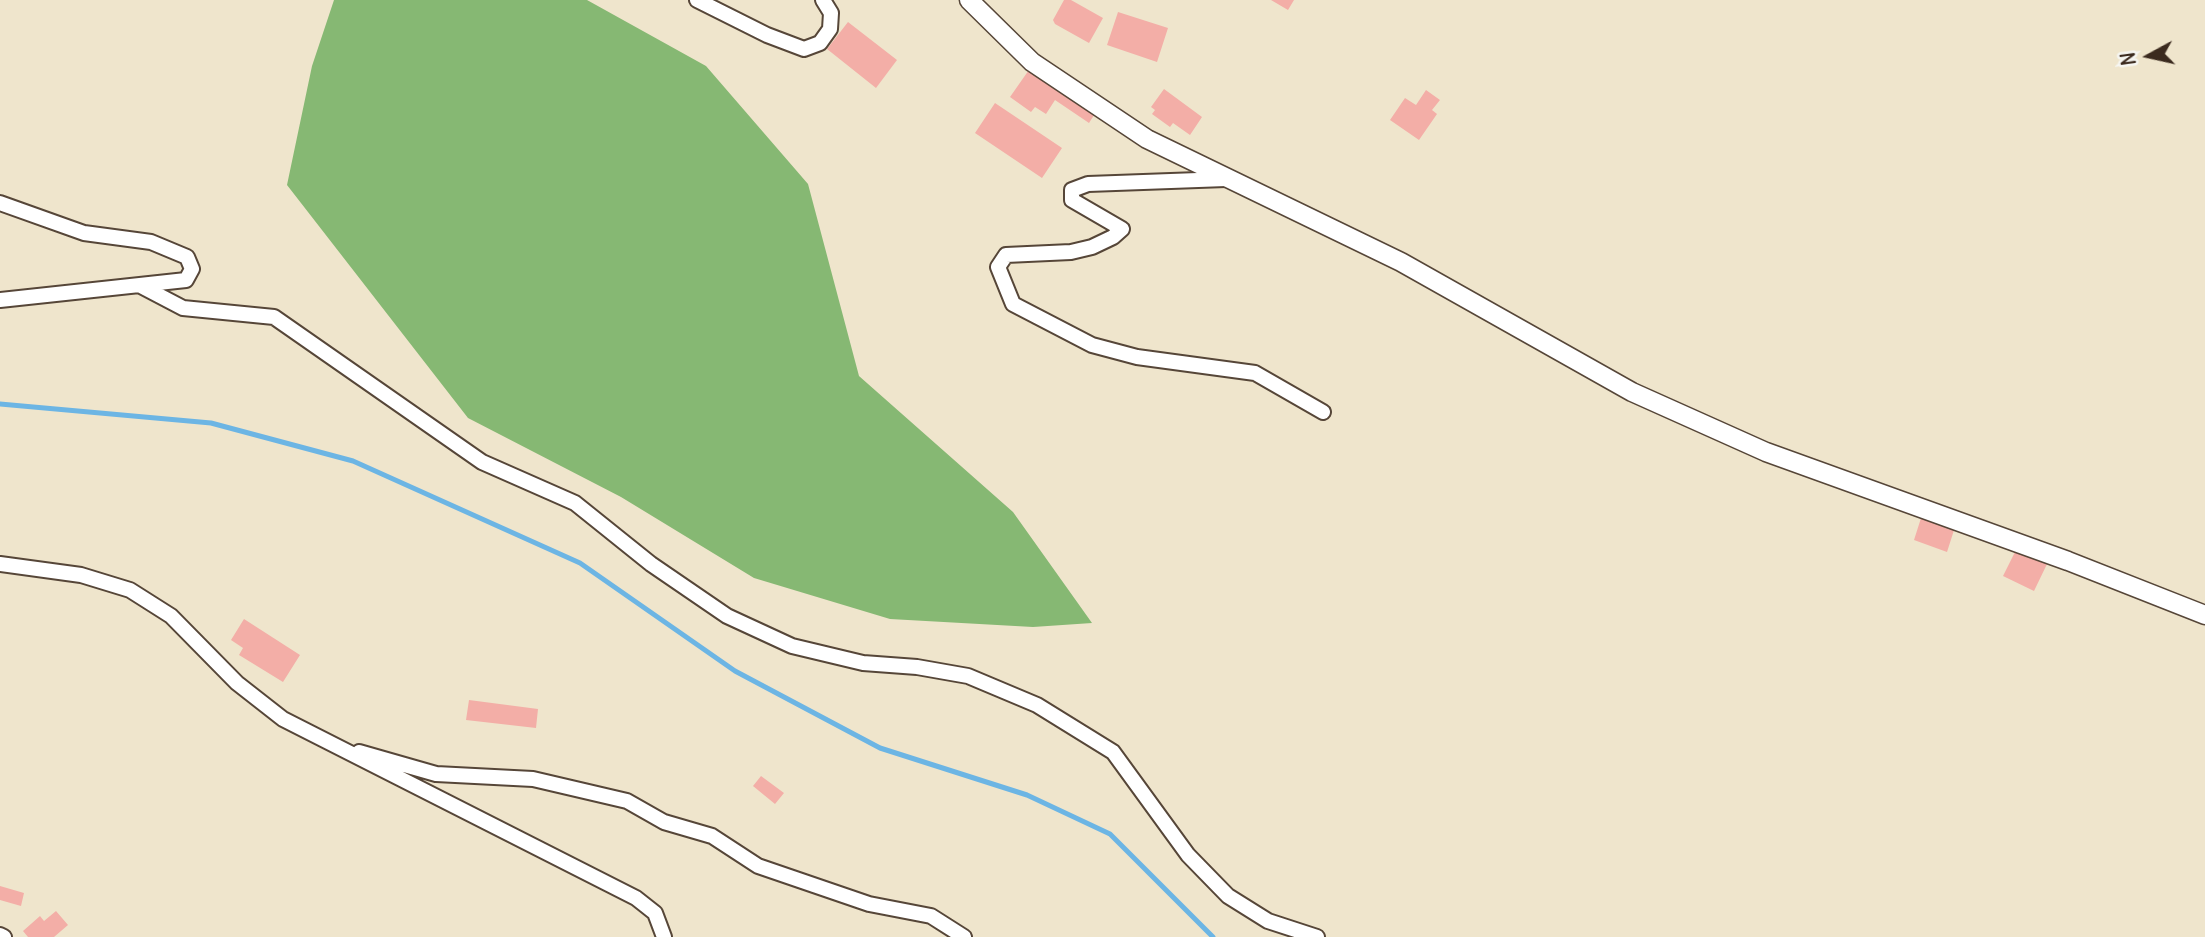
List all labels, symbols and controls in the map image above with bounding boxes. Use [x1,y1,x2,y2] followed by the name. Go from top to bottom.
[2114,21,2184,91] north arrow
[2115,51,2141,67] text: N

